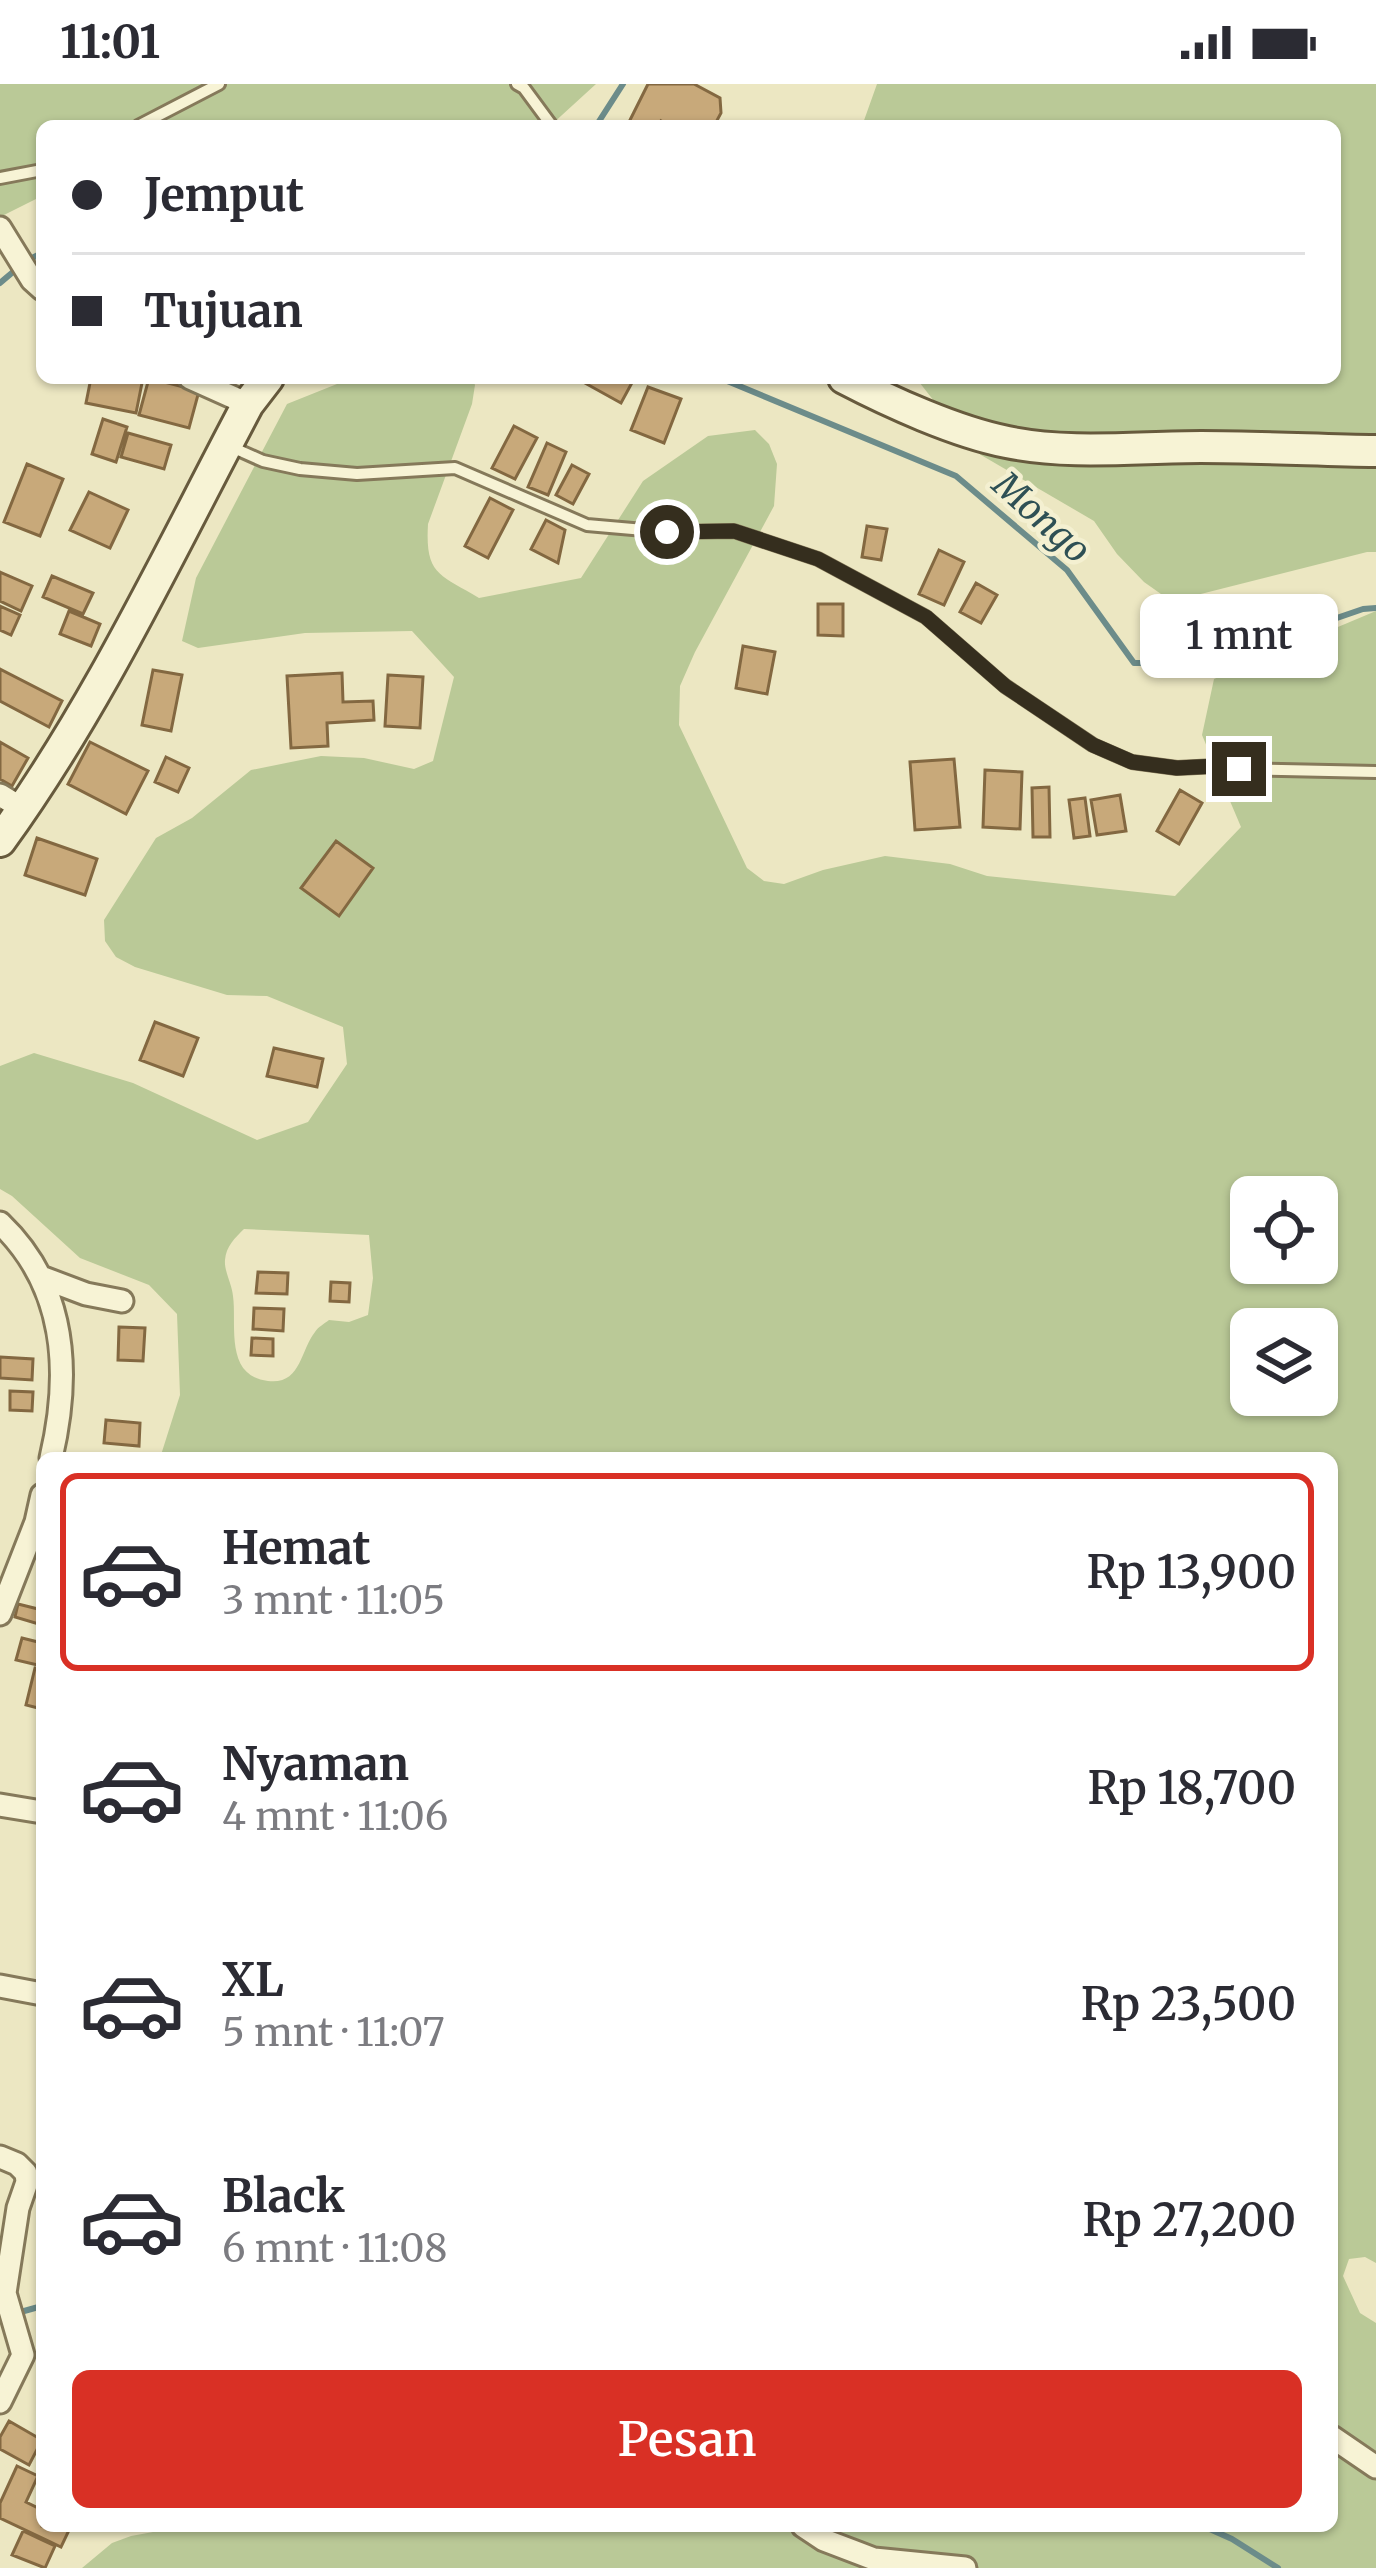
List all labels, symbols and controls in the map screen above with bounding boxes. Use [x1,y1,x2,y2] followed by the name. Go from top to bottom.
[60,14,160,70] text: 11:01
[144,167,304,223] text: Jemput
[144,283,303,339] text: Tujuan
[982,461,1100,573] water label: Mongo
[640,505,694,559] route start
[1140,595,1338,679] callout: 1 mnt
[1186,611,1292,660] text: 1 mnt
[1212,742,1266,796] route end
[1230,1176,1338,1416] map controls
[1230,1176,1338,1284] button: locate
[1230,1308,1338,1416] button: layers
[78,1518,186,1626] icon: car
[222,1520,371,1576] text: Hemat
[1087,1544,1296,1600] text: Rp 13,900
[222,1576,445,1625] text: 3 mnt · 11:05
[78,1734,186,1842] icon: car
[222,1736,409,1792] text: Nyaman
[1087,1760,1296,1816] text: Rp 18,700
[222,1792,448,1841] text: 4 mnt · 11:06
[78,1950,186,2058] icon: car
[222,1952,284,2008] text: XL
[1081,1976,1296,2032] text: Rp 23,500
[222,2008,445,2057] text: 5 mnt · 11:07
[78,2166,186,2274] icon: car
[222,2168,345,2224] text: Black
[1082,2192,1296,2248] text: Rp 27,200
[222,2224,447,2273] text: 6 mnt · 11:08
[72,2370,1302,2508] button: Pesan

